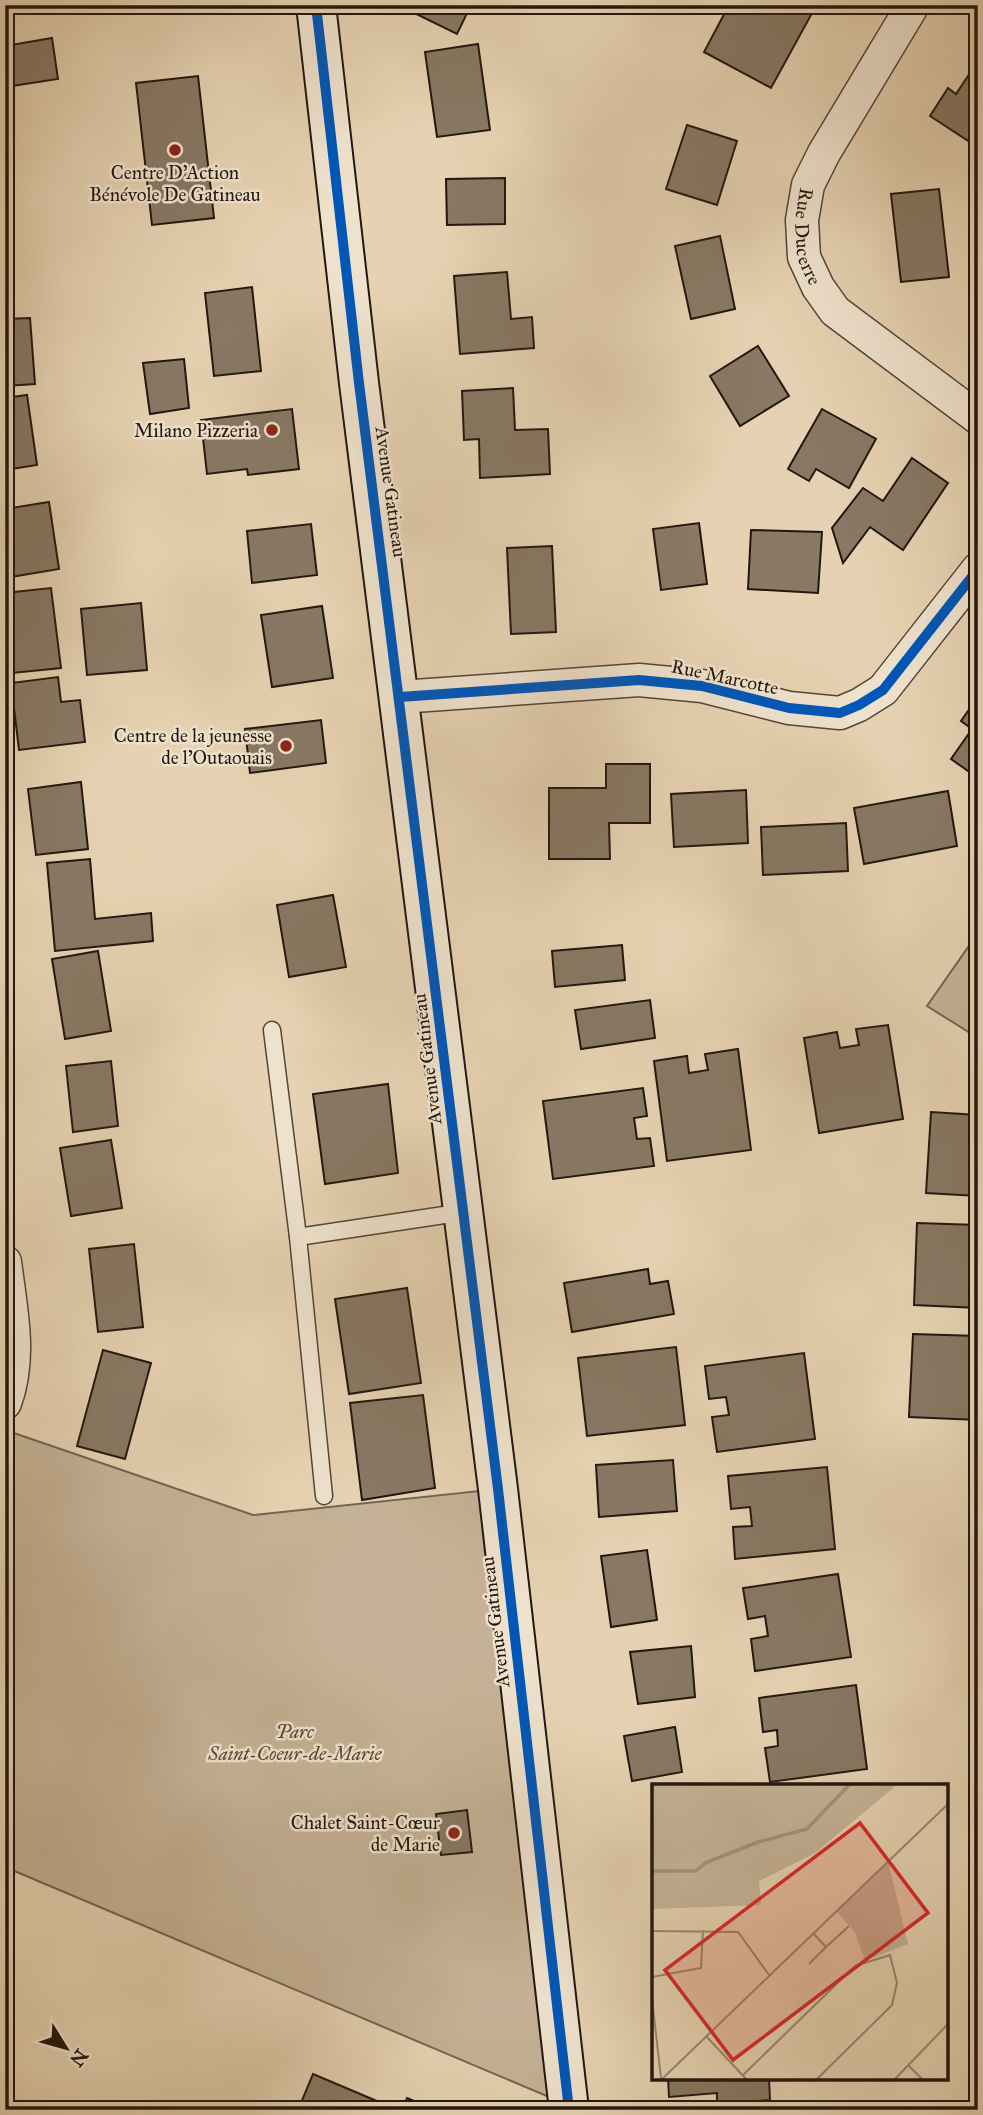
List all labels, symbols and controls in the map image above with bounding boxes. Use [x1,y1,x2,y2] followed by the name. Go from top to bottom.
[167,142,183,158] marker: Centre D'Action Bénévole De Gatineau
[89,161,261,206] place label: Centre D'Action Bénévole De Gatineau
[790,186,827,288] street label: Rue Ducerre
[134,419,259,442] place label: Milano Pizzeria
[264,422,280,438] marker: Milano Pizzeria
[370,424,412,559] street label: Avenue Gatineau
[669,654,781,700] street label: Rue Marcotte
[114,724,272,769] place label: Centre de la jeunesse de l'Outaouais
[278,738,294,754] marker: Centre de la jeunesse de l'Outaouais
[408,992,447,1127] street label: Avenue Gatineau
[476,1555,515,1690] street label: Avenue Gatineau
[207,1720,383,1765] park label: Parc Saint-Coeur-de-Marie
[652,1784,948,2080] inset map
[291,1811,441,1856] place label: Chalet Saint-Cœur de Marie
[446,1825,462,1841] marker: Chalet Saint-Cœur de Marie
[32,2014,102,2084] north arrow
[65,2045,93,2071] text: N

